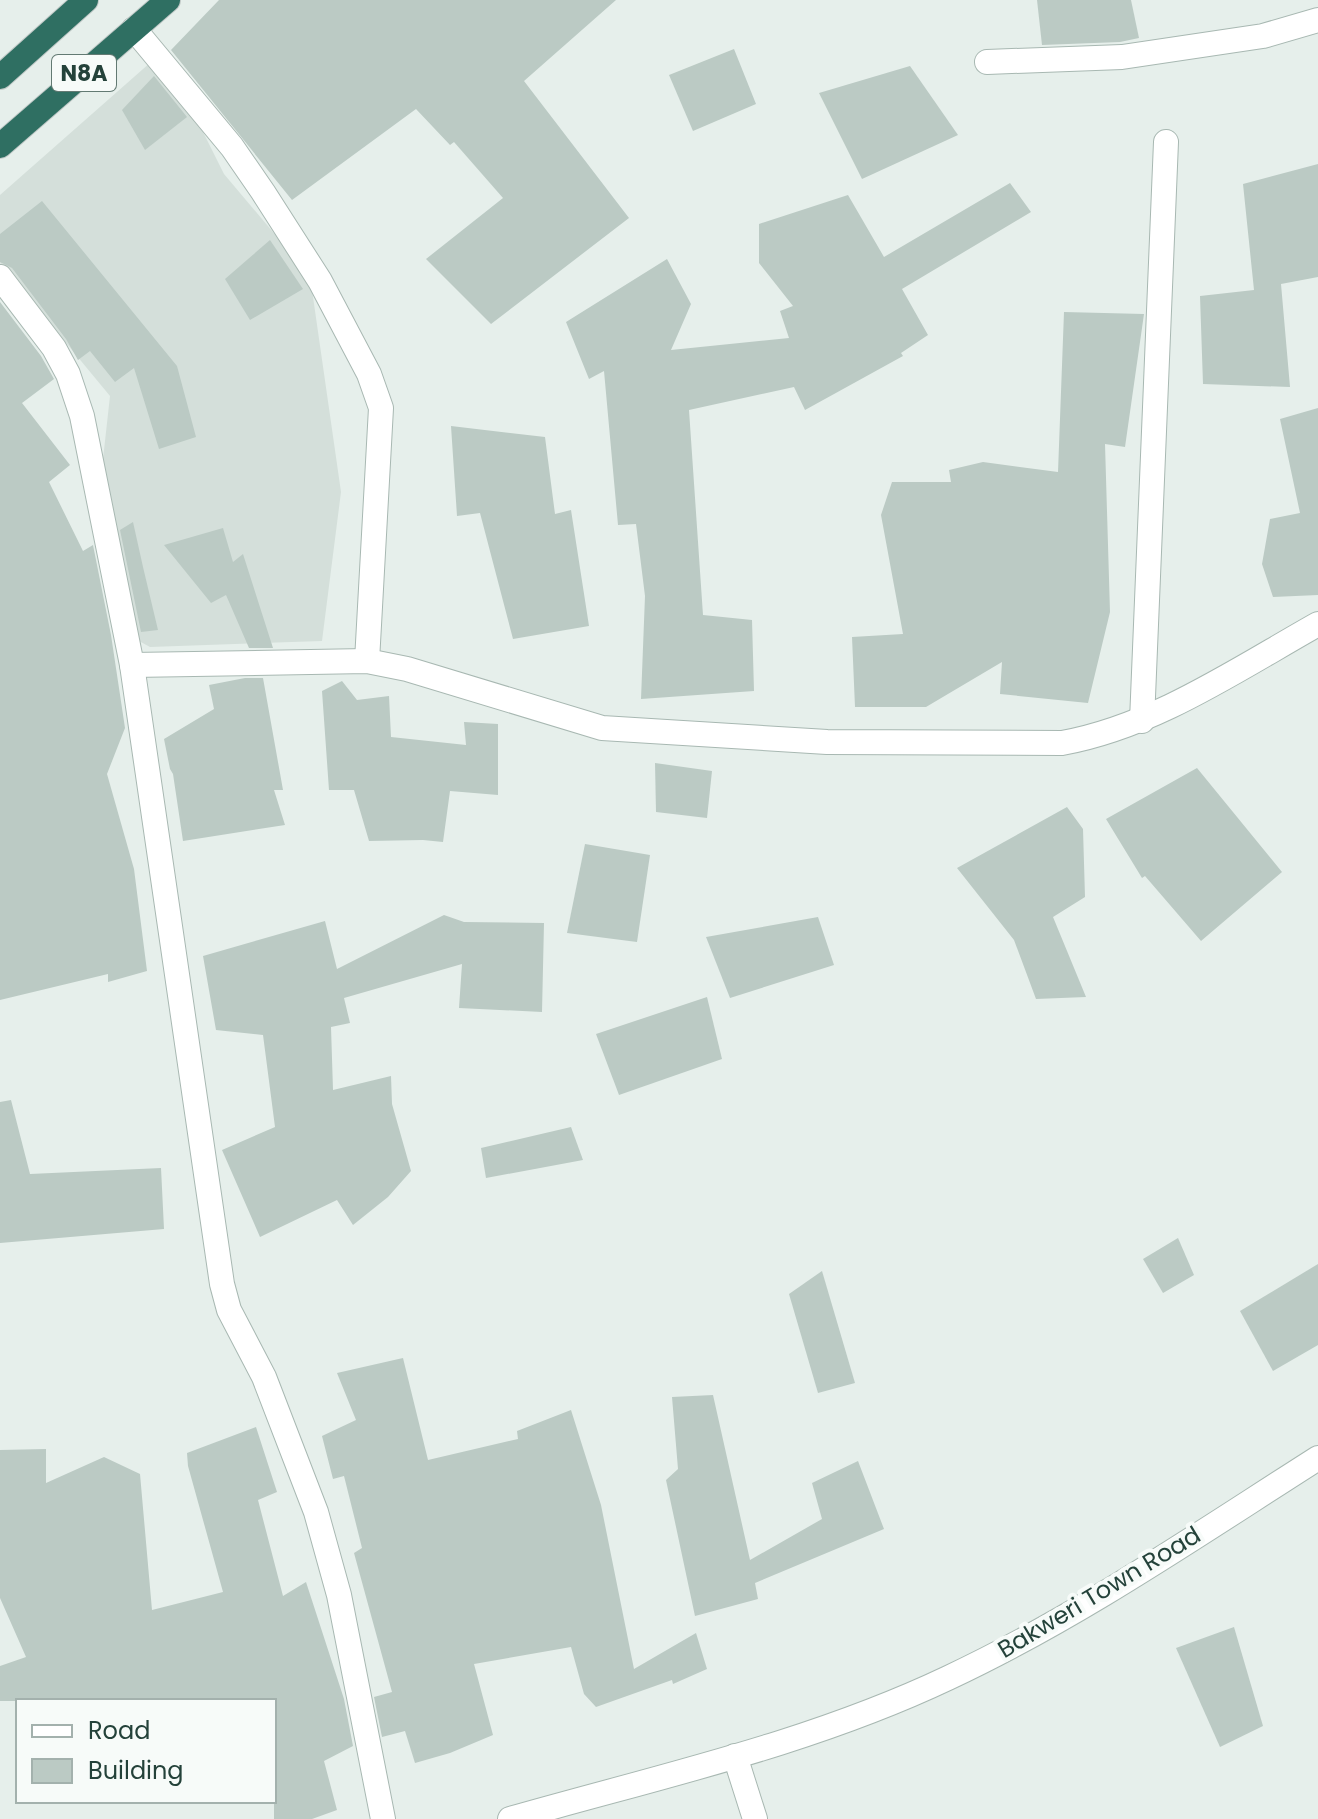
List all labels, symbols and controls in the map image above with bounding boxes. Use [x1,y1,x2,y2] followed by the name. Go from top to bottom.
[52,55,116,91] road number: N8A
[991,1518,1207,1666] street label: Bakweri Town Road
[16,1699,276,1803] legend
[88,1714,150,1747] text: Road
[88,1754,184,1787] text: Building

